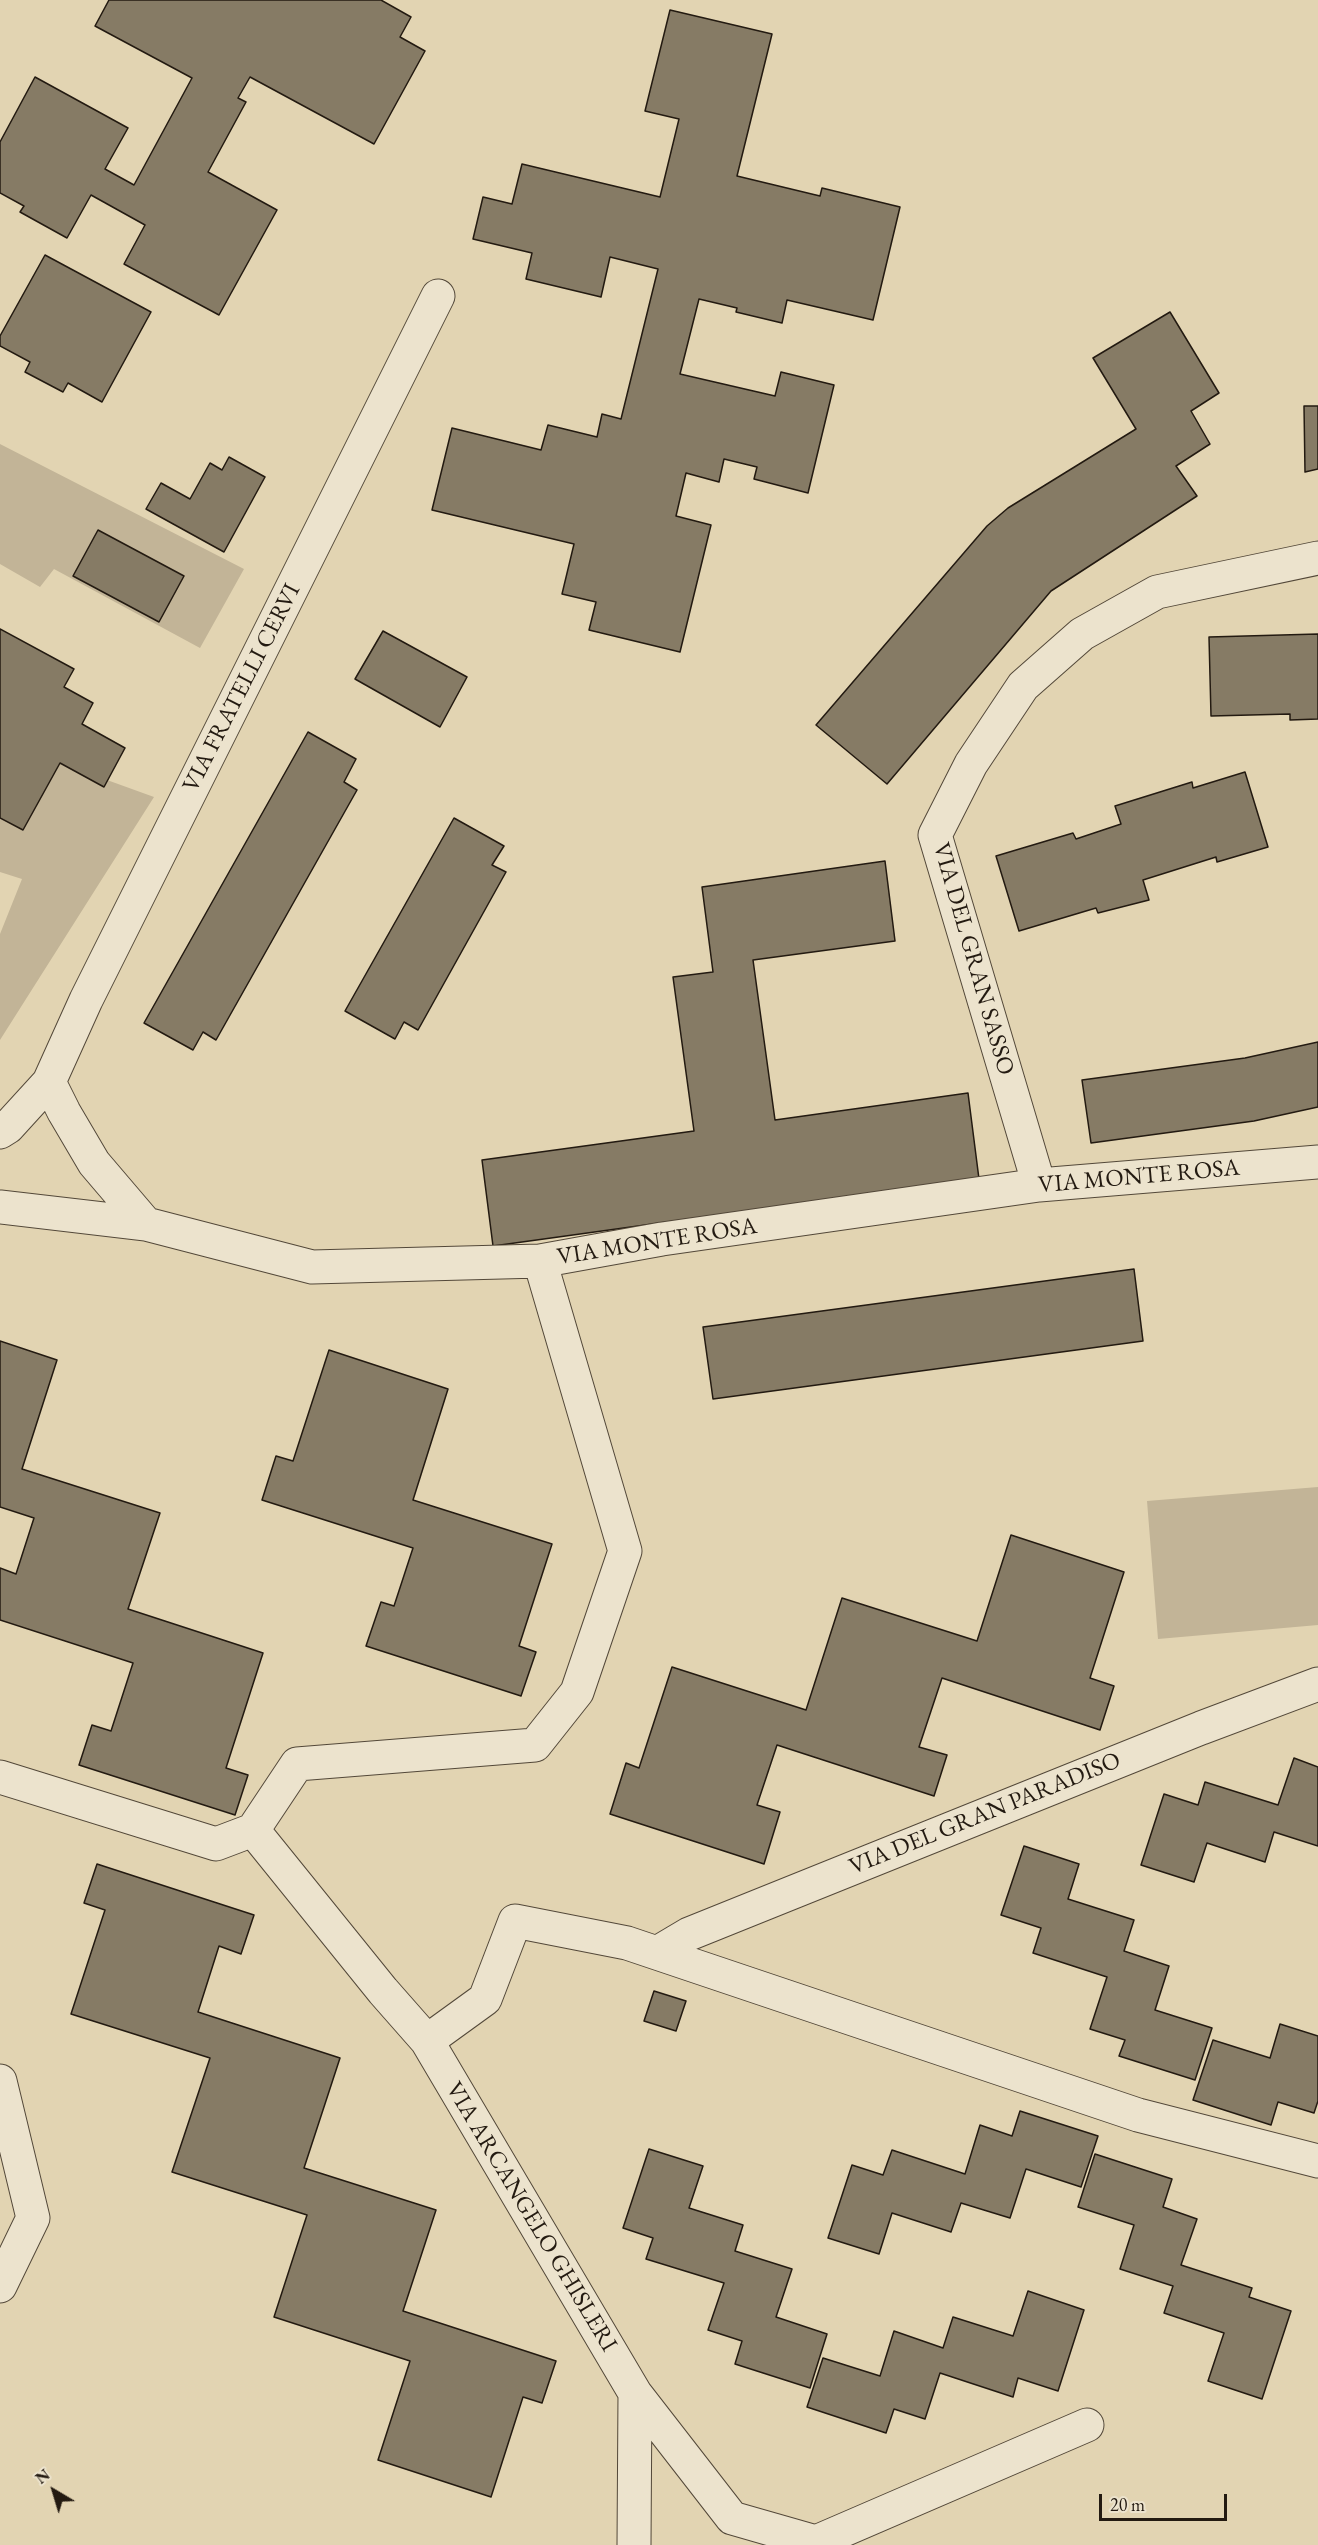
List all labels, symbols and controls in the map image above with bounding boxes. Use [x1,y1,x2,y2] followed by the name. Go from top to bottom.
[177,579,307,797] street label: VIA FRATELLI CERVI
[926,839,1020,1079] street label: VIA DEL GRAN SASSO
[1037,1154,1241,1200] street label: VIA MONTE ROSA
[555,1212,759,1272] street label: VIA MONTE ROSA
[845,1746,1125,1882] street label: VIA DEL GRAN PARADISO
[439,2077,623,2357] street label: VIA ARCANGELO GHISLERI
[24,2461,84,2521] north arrow
[31,2464,54,2489] text: N
[1102,2482,1230,2520] scale bar
[1110,2493,1145,2516] text: 20 m

